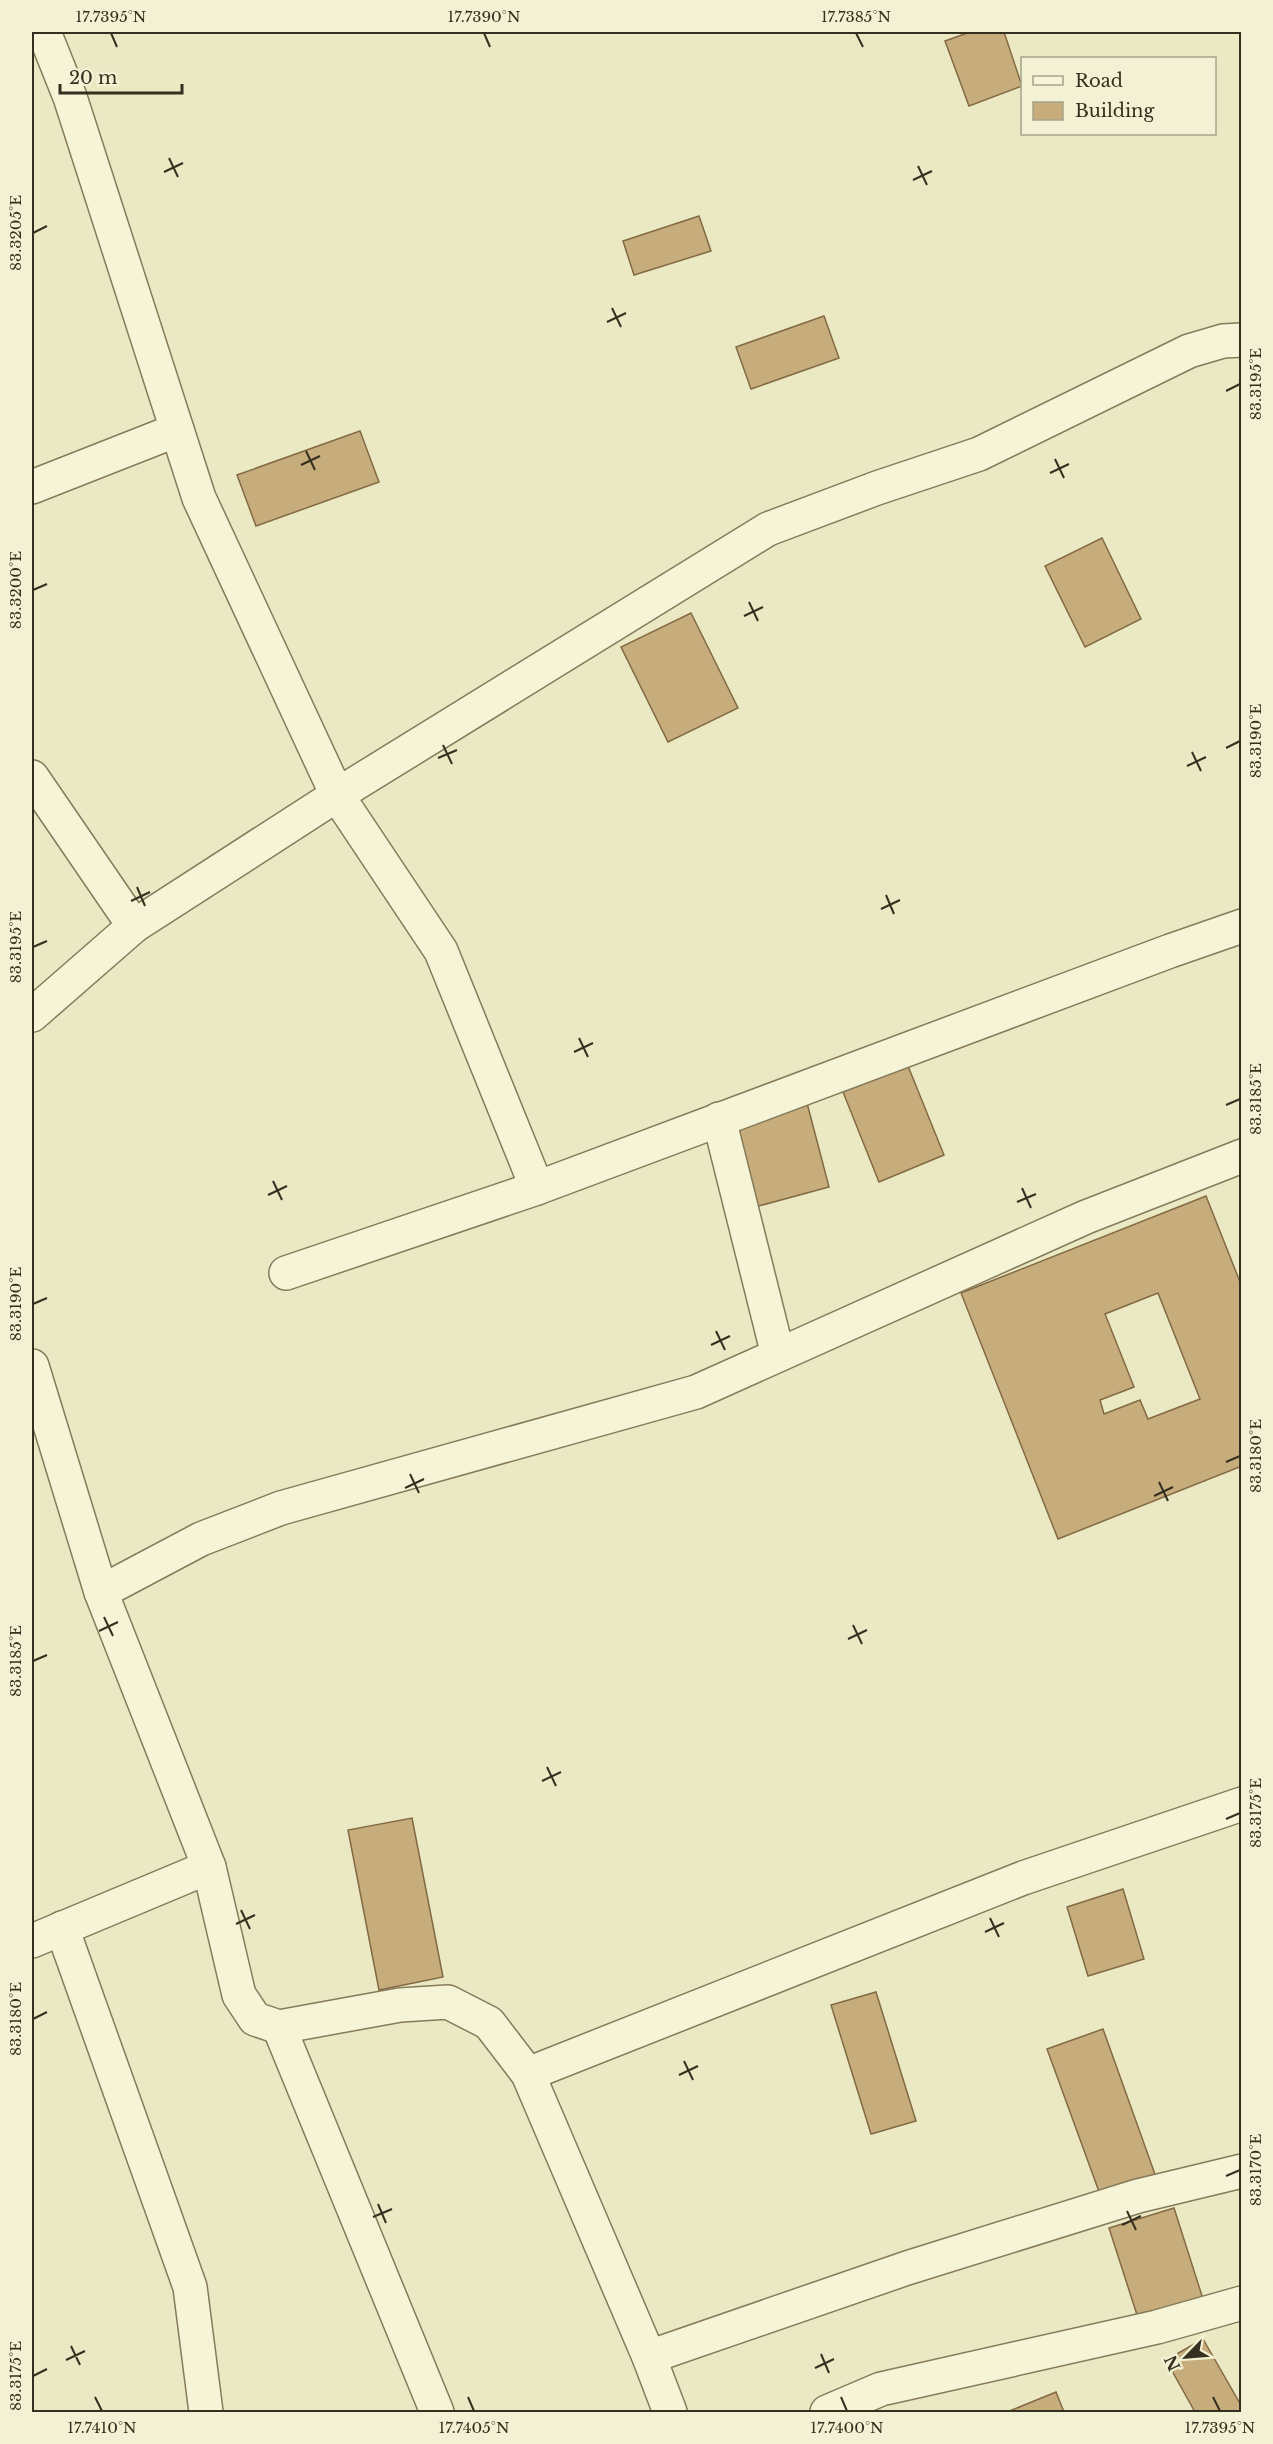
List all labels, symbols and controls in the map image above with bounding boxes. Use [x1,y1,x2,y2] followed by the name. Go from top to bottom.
[76,7,146,26] text: 17.7395°N
[448,7,520,26] text: 17.7390°N
[821,7,891,26] text: 17.7385°N
[60,57,182,95] scale bar
[1021,57,1216,135] legend
[69,67,117,89] text: 20 m
[1075,70,1123,92] text: Road
[1075,100,1154,122] text: Building
[6,195,25,271] text: 83.3205°E
[1246,348,1265,420] text: 83.3195°E
[6,551,25,629] text: 83.3200°E
[1246,704,1265,778] text: 83.3190°E
[6,911,25,983] text: 83.3195°E
[1246,1063,1265,1135] text: 83.3185°E
[6,1267,25,1341] text: 83.3190°E
[1246,1419,1265,1493] text: 83.3180°E
[6,1625,25,1697] text: 83.3185°E
[1246,1778,1265,1848] text: 83.3175°E
[6,1982,25,2056] text: 83.3180°E
[1246,2134,1265,2206] text: 83.3170°E
[1156,2327,1216,2387] north arrow
[6,2341,25,2411] text: 83.3175°E
[1160,2352,1185,2374] text: N
[67,2418,137,2437] text: 17.7410°N
[438,2418,510,2437] text: 17.7405°N
[810,2418,884,2437] text: 17.7400°N
[1185,2418,1255,2437] text: 17.7395°N

